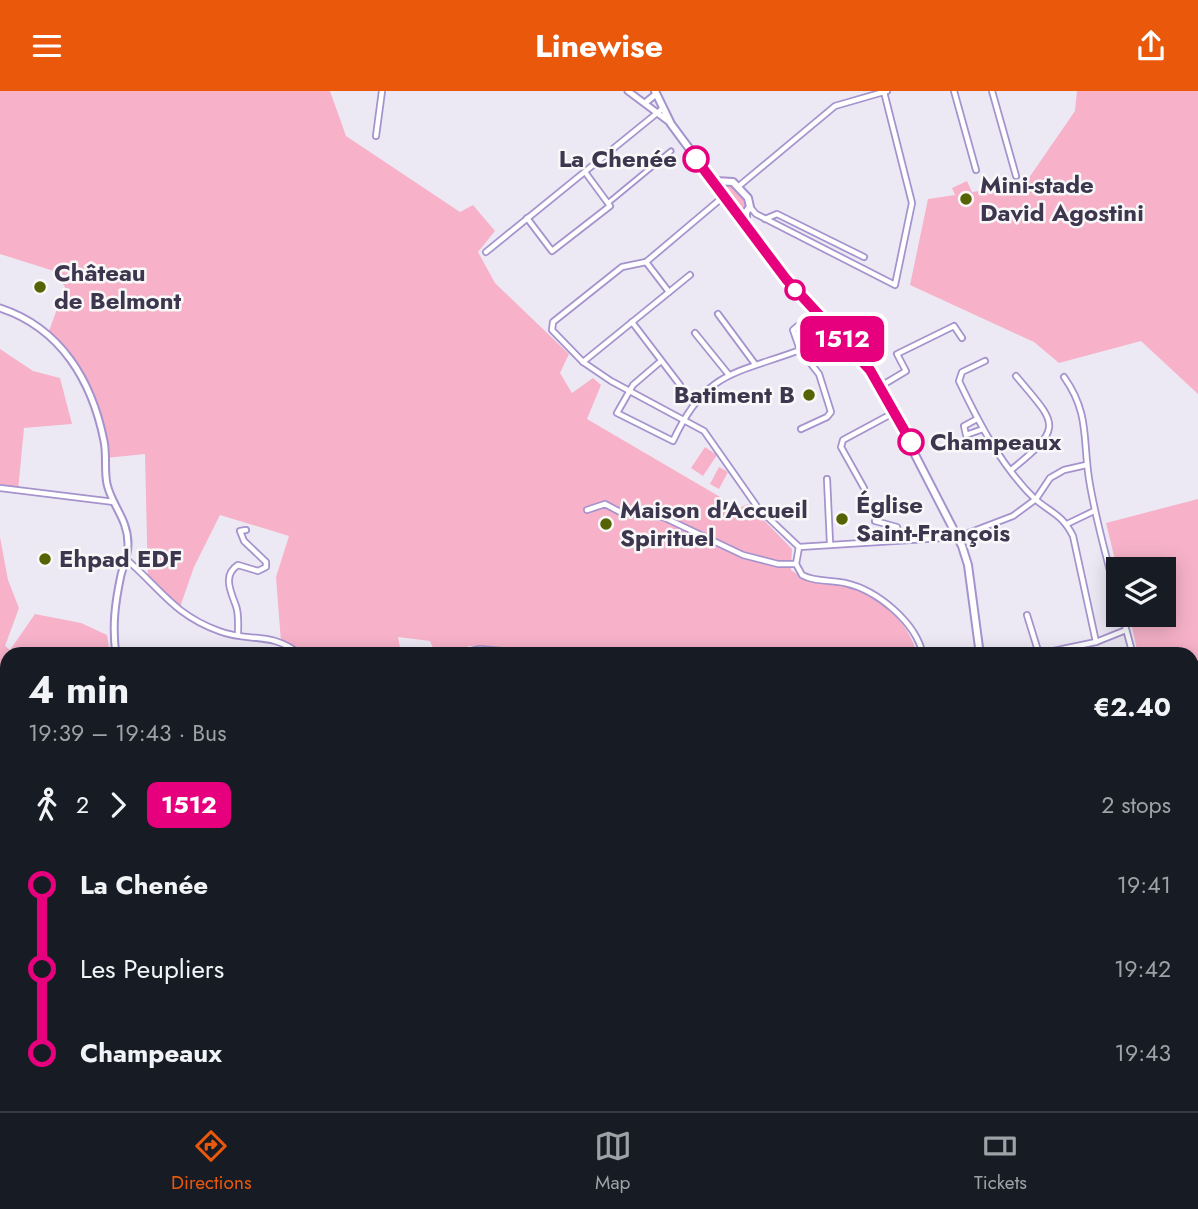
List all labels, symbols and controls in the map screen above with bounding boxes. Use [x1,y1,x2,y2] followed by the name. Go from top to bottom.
[535,23,663,69] text: Linewise
[28,27,66,65] icon: menu
[1132,27,1170,65] icon: share
[559,141,677,176] place label: La Chenée
[683,146,709,172] marker: La Chenée
[980,167,1144,230] place label: Mini-stade David Agostini
[958,191,974,207] marker: Mini-stade David Agostini
[54,255,182,318] place label: Château de Belmont
[32,279,48,295] marker: Château de Belmont
[785,280,805,300] unlabelled marker
[793,316,891,362] line badge: 1512
[814,321,870,356] text: 1512
[674,377,795,412] place label: Batiment B
[801,387,817,403] marker: Batiment B
[930,424,1061,459] place label: Champeaux
[898,429,924,455] marker: Champeaux
[856,487,1010,550] place label: Église Saint-François
[620,492,808,555] place label: Maison d'Accueil Spirituel
[834,511,850,527] marker: Église Saint-François
[598,516,614,532] marker: Maison d'Accueil Spirituel
[59,541,182,576] place label: Ehpad EDF
[37,551,53,567] marker: Ehpad EDF
[1106,557,1176,627] map controls
[1106,557,1176,627] button: layers
[28,662,129,717] text: 4 min
[1093,688,1171,726] text: €2.40
[28,716,226,750] text: 19:39 – 19:43 · Bus
[28,786,66,824] icon: walk
[99,786,137,824] icon: forward
[161,787,217,822] text: 1512
[76,788,89,822] text: 2
[1101,788,1171,822] text: 2 stops
[80,866,208,904] text: La Chenée
[1117,868,1171,902] text: 19:41
[80,950,224,988] text: Les Peupliers
[1114,952,1171,986] text: 19:42
[80,1034,222,1072] text: Champeaux
[1115,1036,1171,1070] text: 19:43
[171,1127,252,1196] tab: Directions
[594,1127,632,1196] tab: Map
[974,1127,1027,1196] tab: Tickets

